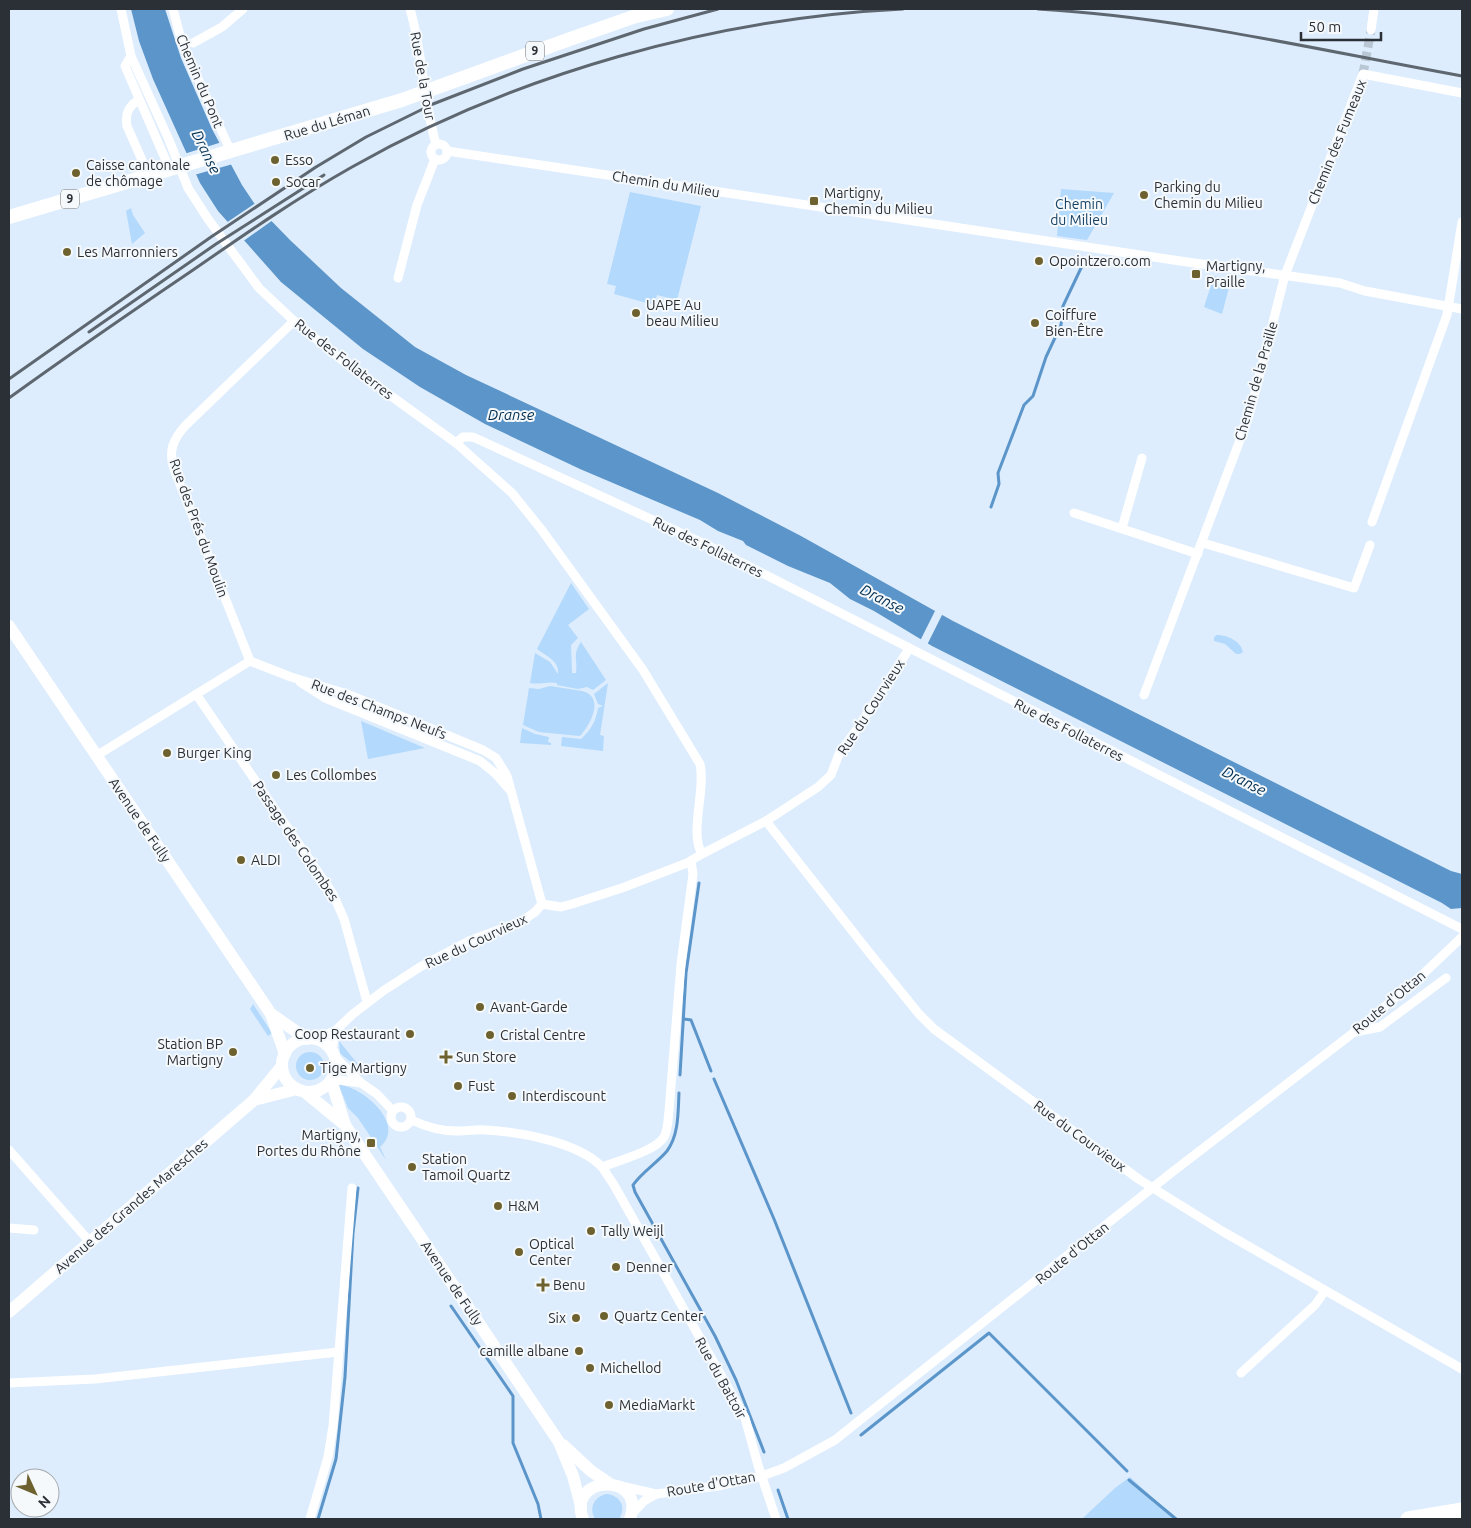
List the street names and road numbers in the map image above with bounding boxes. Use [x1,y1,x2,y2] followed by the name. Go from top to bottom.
[407,31,439,122] street label: Rue de la Tour
[173,32,227,131] street label: Chemin du Pont
[526,41,544,60] road number: 9
[1305,77,1369,207] street label: Chemin des Fumeaux
[282,102,372,144] street label: Rue du Léman
[611,168,721,200] street label: Chemin du Milieu
[61,190,79,208] road number: 9
[292,316,396,402] street label: Rue des Follaterres
[1231,319,1281,443] street label: Chemin de la Praille
[166,457,232,599] street label: Rue des Prés du Moulin
[650,513,766,581] street label: Rue des Follaterres
[834,656,908,758] street label: Rue du Courvieux
[309,676,449,742] street label: Rue des Champs Neufs
[1012,696,1126,764] street label: Rue des Follaterres
[106,775,174,866] street label: Avenue de Fully
[250,778,342,904] street label: Passage des Colombes
[423,910,529,972] street label: Rue du Courvieux
[1349,967,1429,1037] street label: Route d'Ottan
[1031,1097,1129,1175] street label: Rue du Courvieux
[51,1135,211,1277] street label: Avenue des Grandes Maresches
[1032,1219,1112,1287] street label: Route d'Ottan
[418,1238,486,1329] street label: Avenue de Fully
[692,1334,750,1422] street label: Rue du Battoir
[665,1468,757,1500] street label: Route d'Ottan

